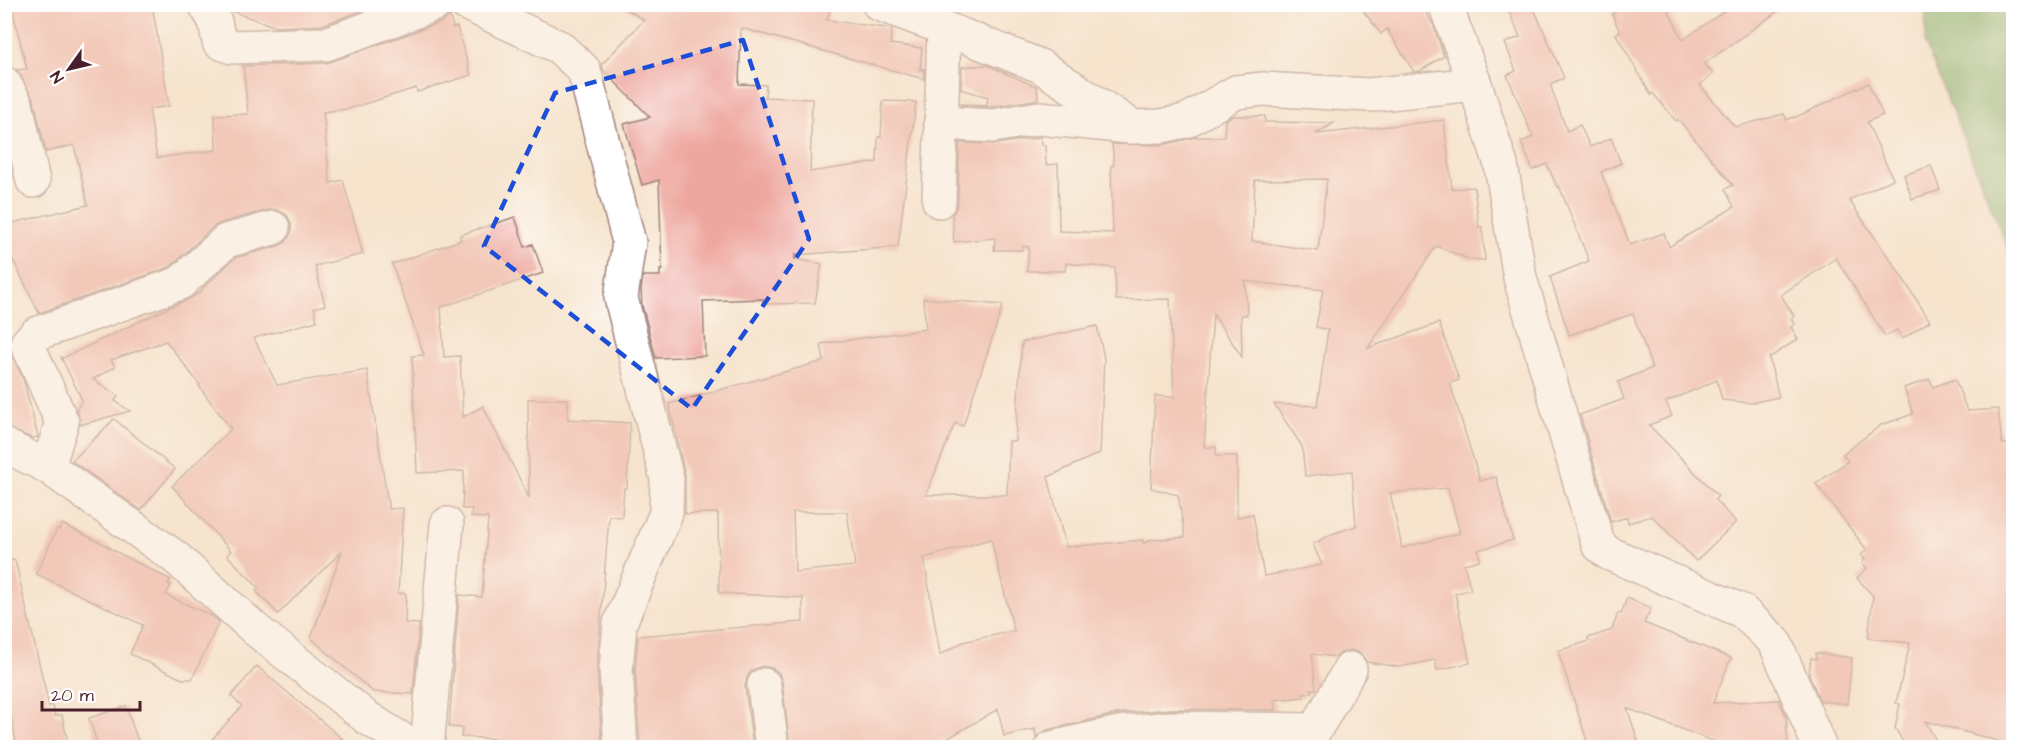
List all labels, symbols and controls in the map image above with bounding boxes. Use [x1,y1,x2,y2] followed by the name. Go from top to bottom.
[39,39,99,99] north arrow
[45,67,69,87] text: N
[42,674,140,712] scale bar
[51,683,94,708] text: 20 m

